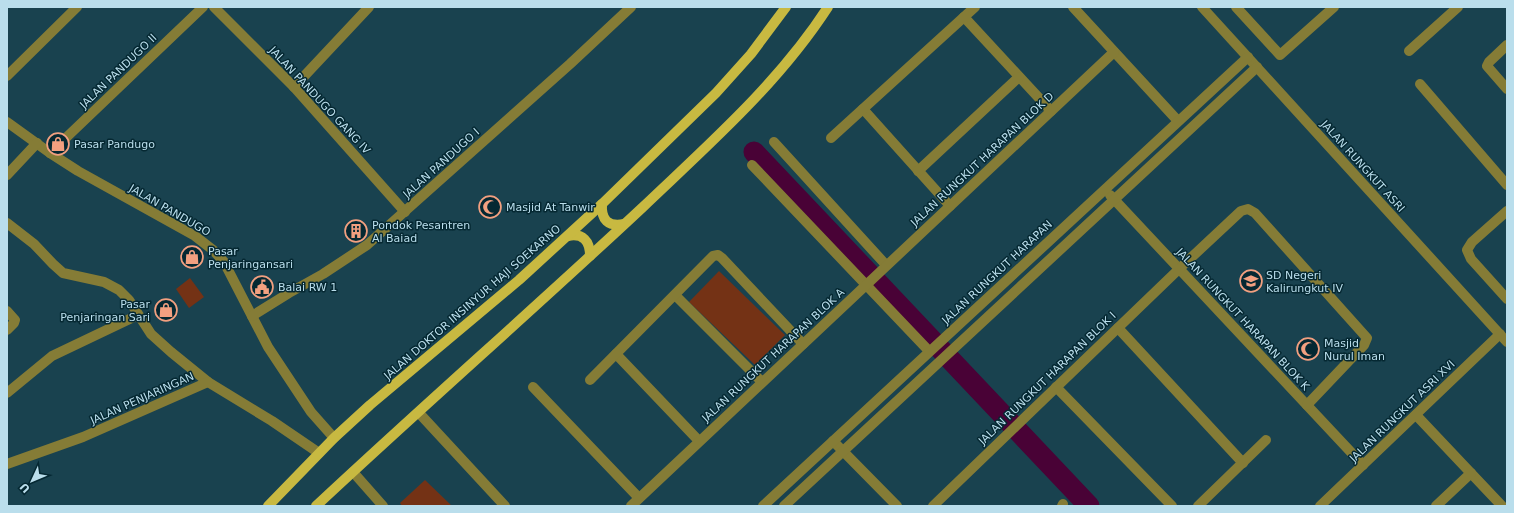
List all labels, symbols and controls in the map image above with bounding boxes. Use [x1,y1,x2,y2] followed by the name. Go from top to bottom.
[77,31,159,112] street label: JALAN PANDUGO II
[266,43,373,157] street label: JALAN PANDUGO GANG IV
[907,90,1056,230] street label: JALAN RUNGKUT HARAPAN BLOK D
[1317,117,1407,215] street label: JALAN RUNGKUT ASRI
[400,126,482,202] street label: JALAN PANDUGO I
[45,131,71,157] shop icon: Pasar Pandugo
[74,138,155,151] place label: Pasar Pandugo
[126,181,213,239] street label: JALAN PANDUGO
[477,194,503,220] mosque icon: Masjid At Tanwir
[506,201,595,214] place label: Masjid At Tanwir
[343,218,369,244] building icon: Pondok Pesantren Al Baiad
[939,218,1055,328] street label: JALAN RUNGKUT HARAPAN
[372,219,470,245] place label: Pondok Pesantren Al Baiad
[381,222,563,383] street label: JALAN DOKTOR INSINYUR HAJI SOEKARNO
[179,244,205,270] shop icon: Pasar Penjaringansari
[208,245,293,271] place label: Pasar Penjaringansari
[1173,245,1313,394] street label: JALAN RUNGKUT HARAPAN BLOK K
[1238,268,1264,294] school or university icon: SD Negeri Kalirungkut IV
[1266,269,1343,295] place label: SD Negeri Kalirungkut IV
[249,274,275,300] public building icon: Balai RW 1
[278,281,337,294] place label: Balai RW 1
[699,286,847,425] street label: JALAN RUNGKUT HARAPAN BLOK A
[153,297,179,323] shop icon: Pasar Penjaringan Sari
[60,298,150,324] place label: Pasar Penjaringan Sari
[975,309,1119,448] street label: JALAN RUNGKUT HARAPAN BLOK I
[1295,336,1321,362] mosque icon: Masjid Nurul Iman
[1324,337,1385,363] place label: Masjid Nurul Iman
[1346,358,1458,466] street label: JALAN RUNGKUT ASRI XVI
[87,370,196,428] street label: JALAN PENJARINGAN
[12,461,52,501] north arrow
[17,480,33,495] text: U

